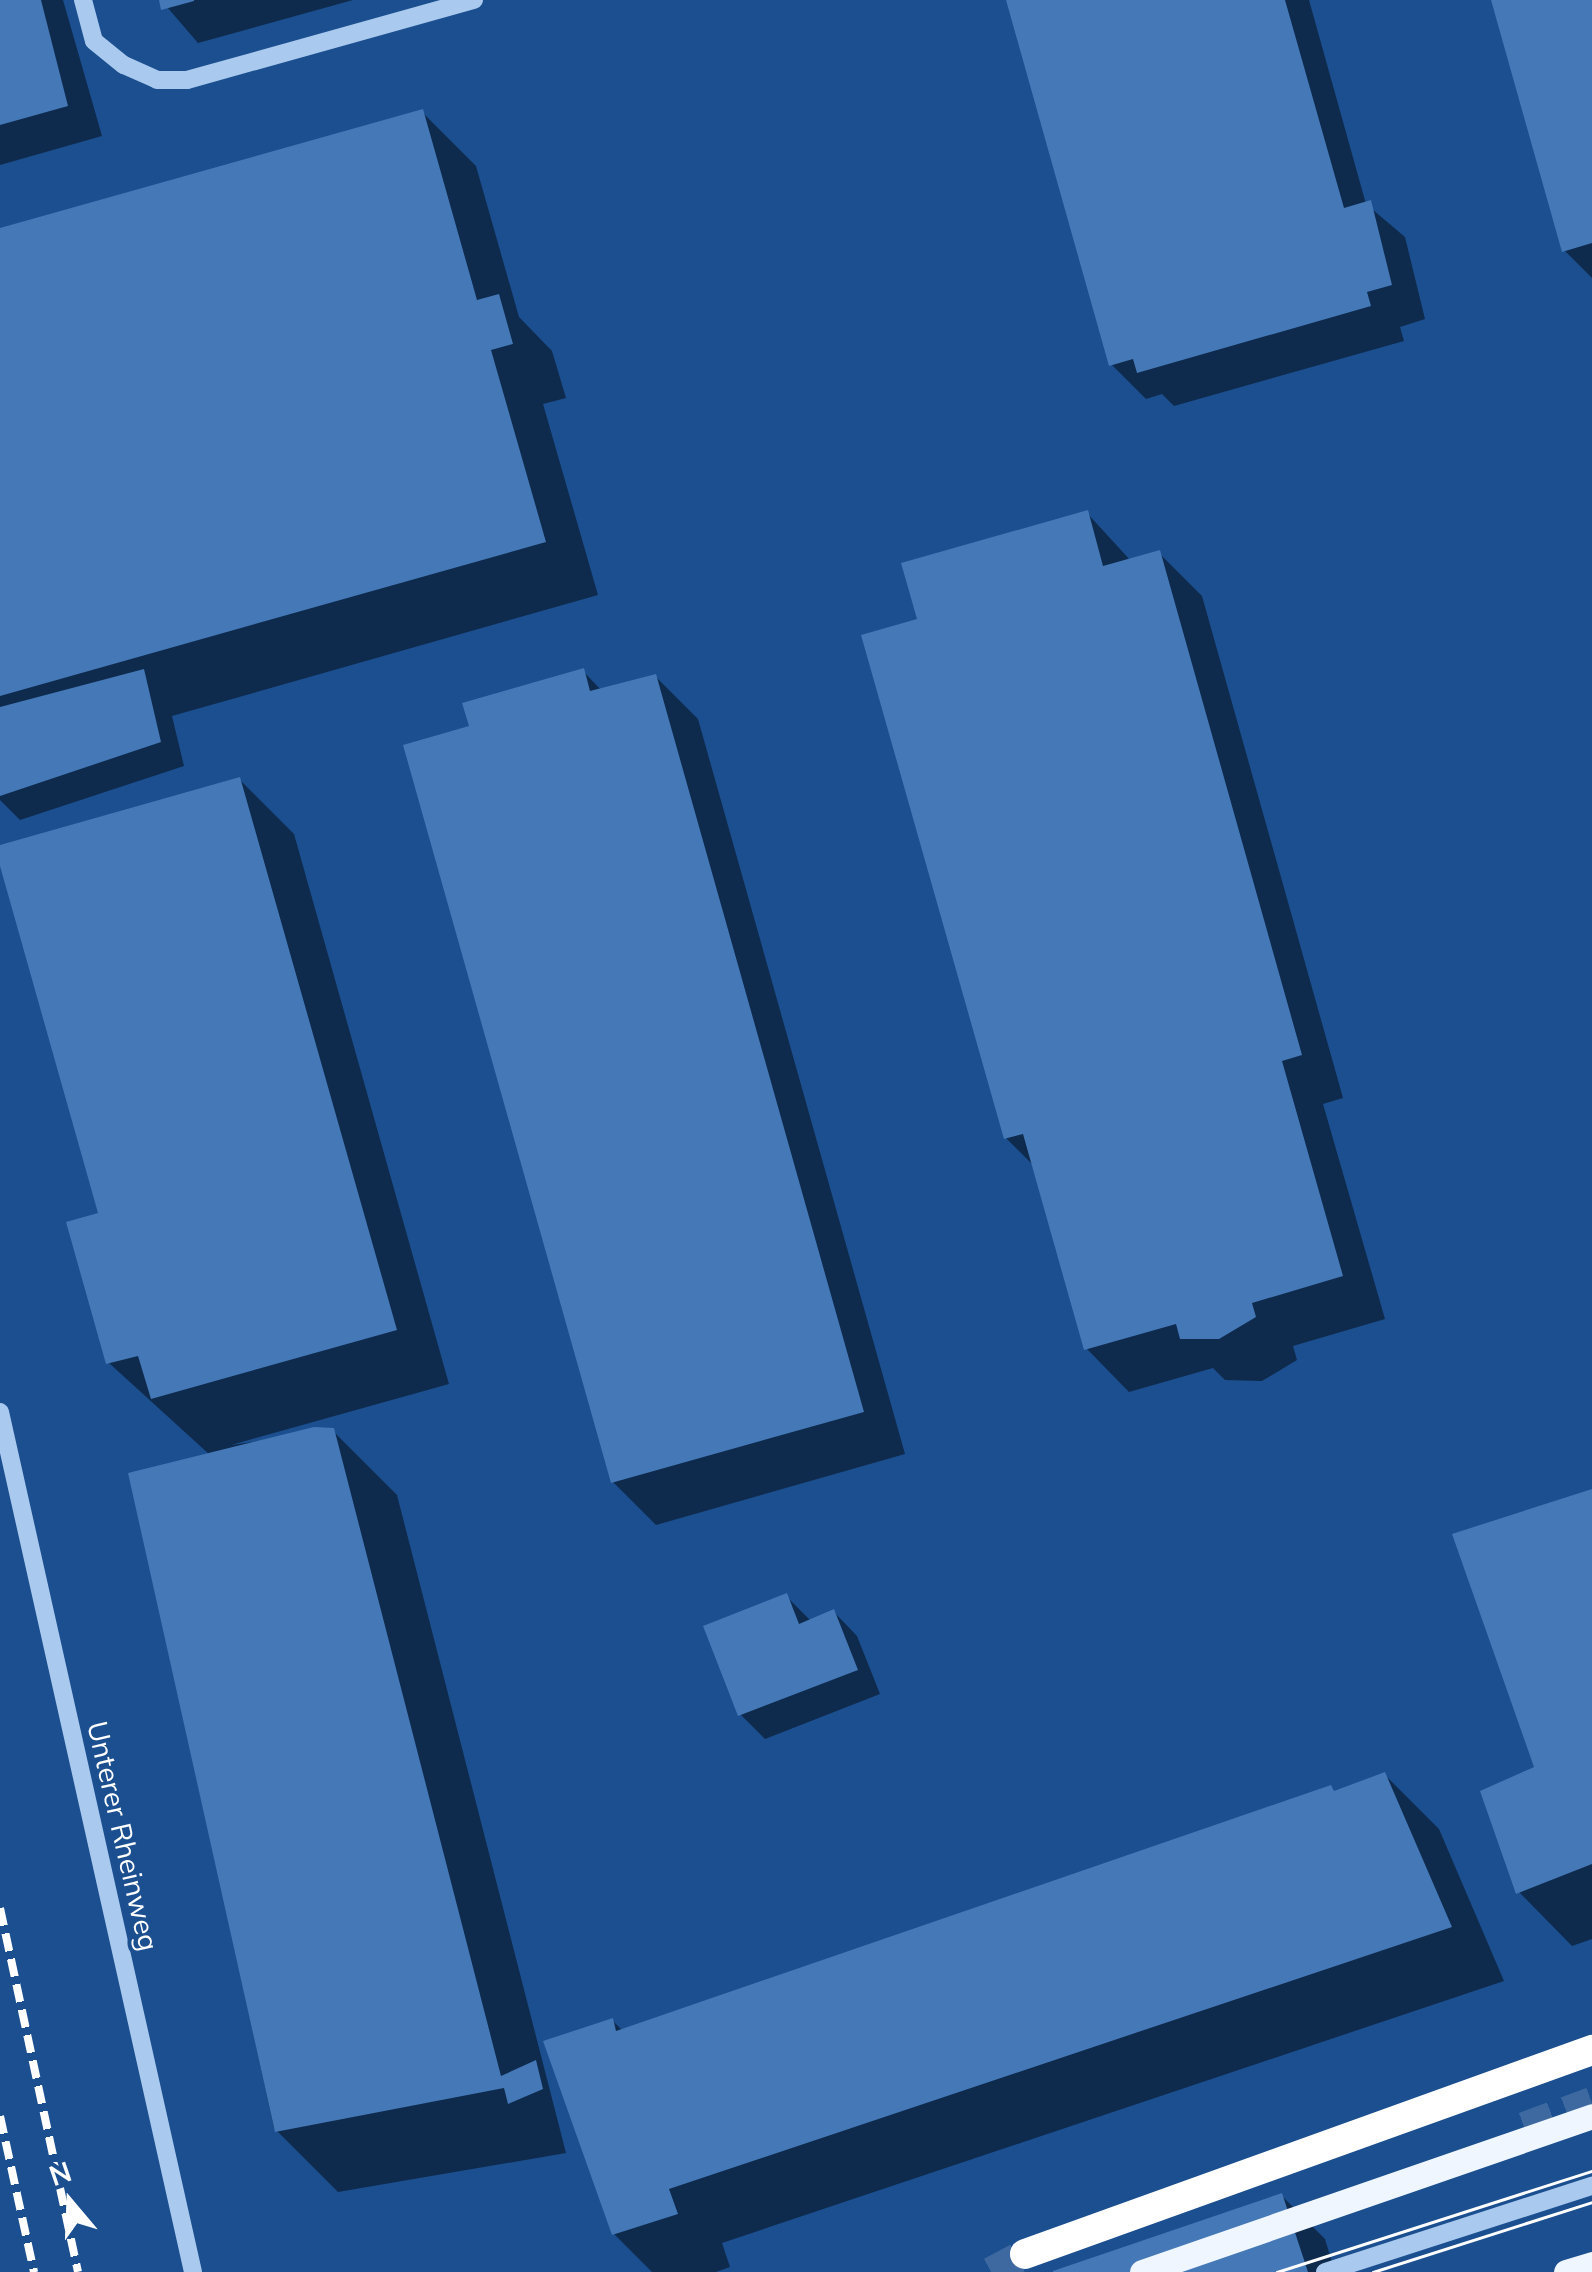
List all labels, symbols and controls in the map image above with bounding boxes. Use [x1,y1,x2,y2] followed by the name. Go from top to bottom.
[80,1718,166,1954] street label: Unterer Rheinweg
[20,2152,120,2252] north arrow
[44,2153,76,2193] text: N

